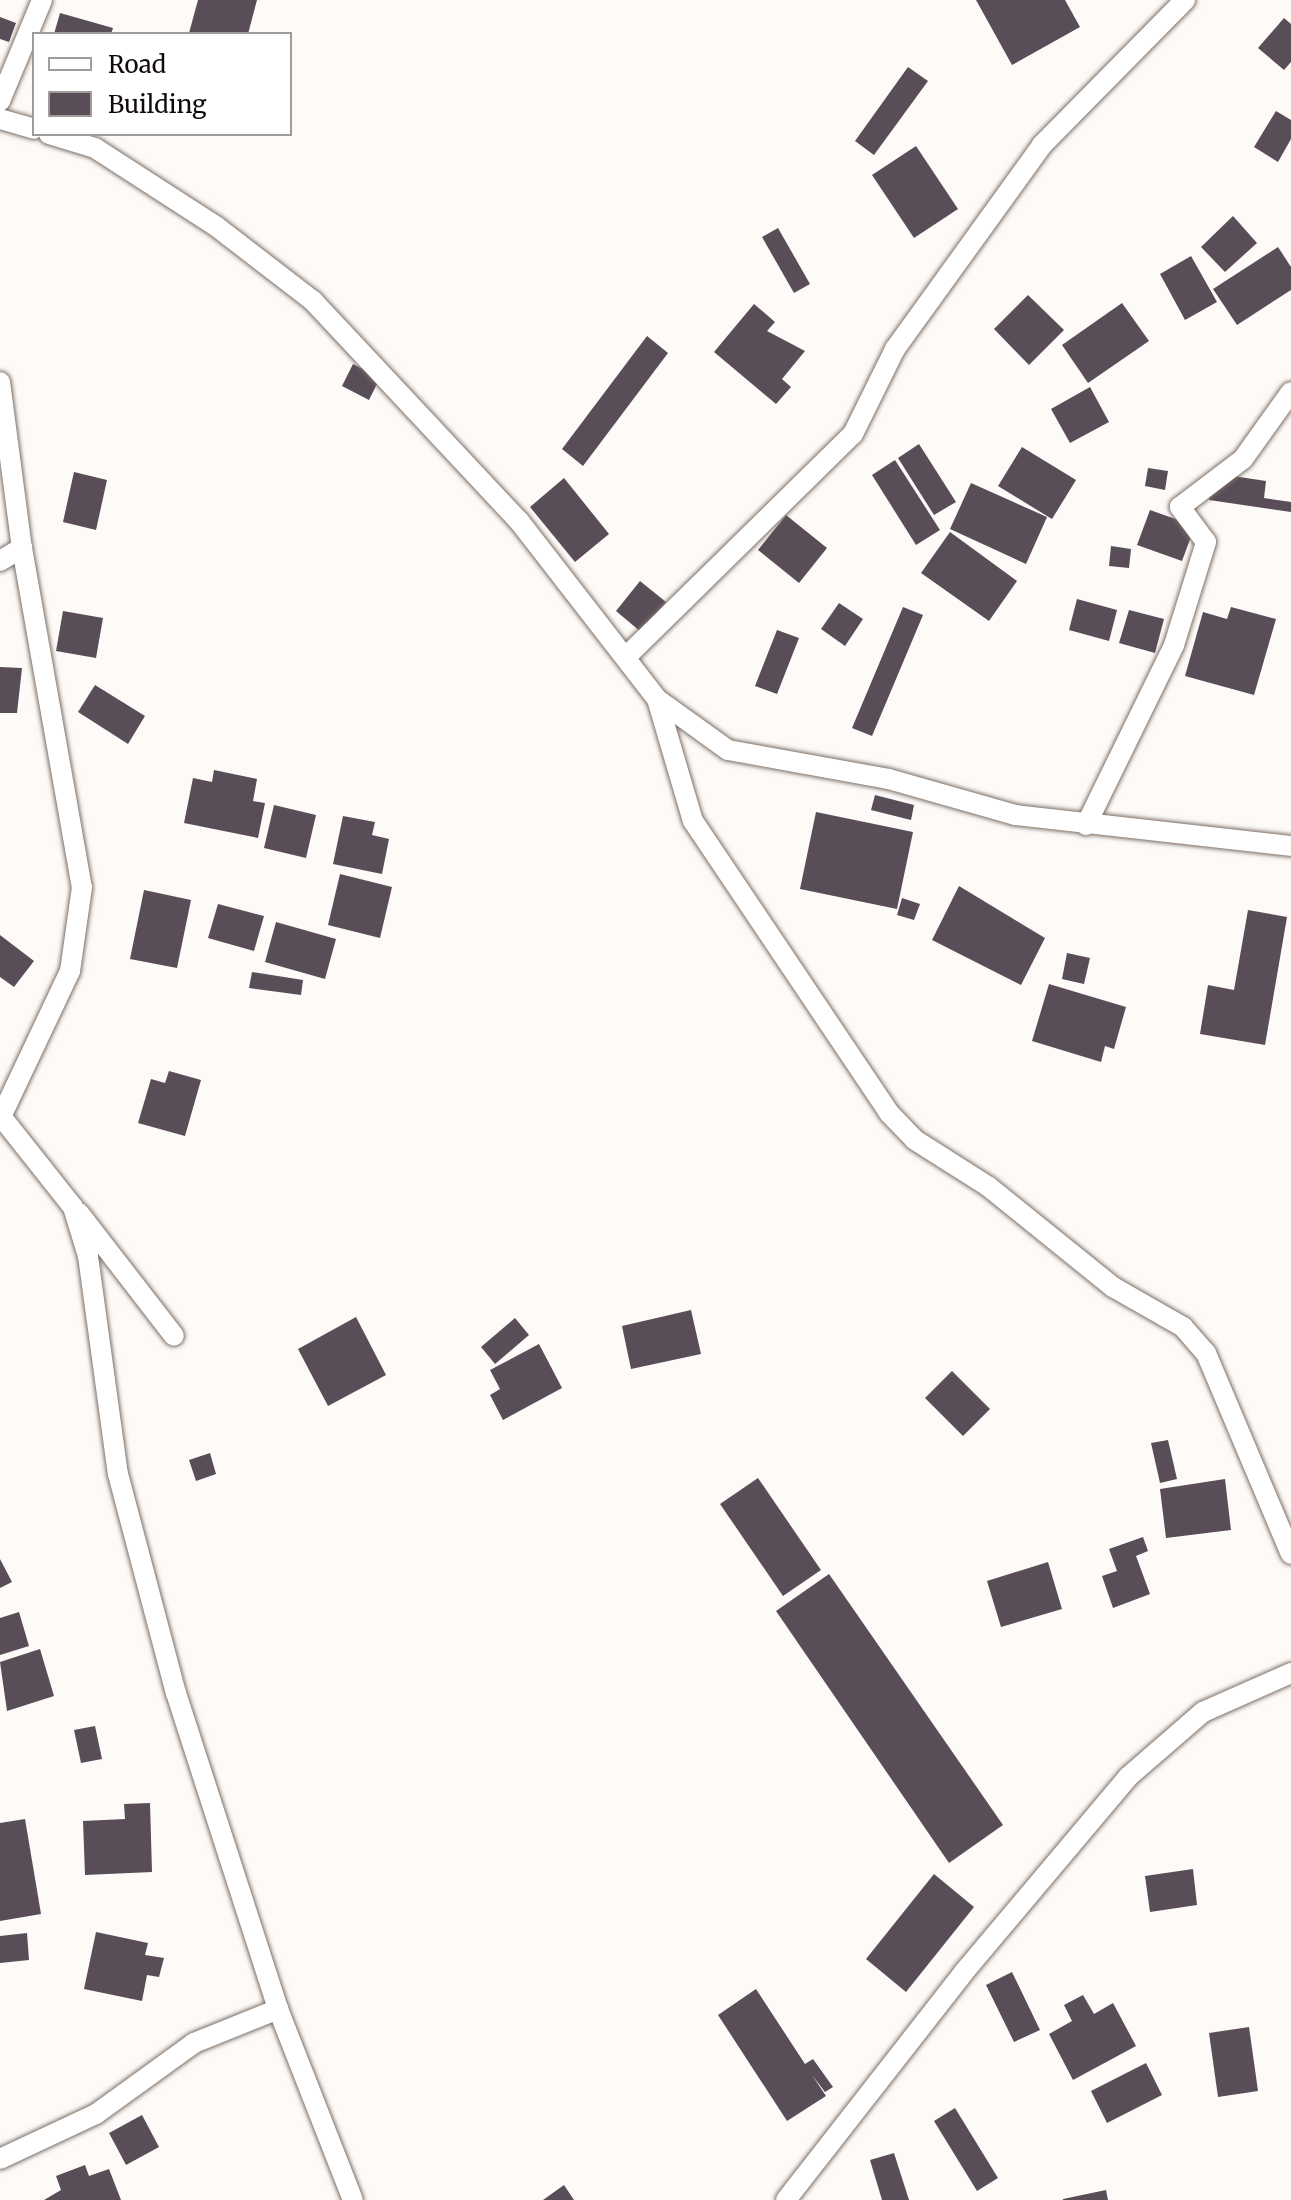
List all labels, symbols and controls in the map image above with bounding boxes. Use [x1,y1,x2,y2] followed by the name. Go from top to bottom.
[32,32,292,136] legend
[108,49,166,80] text: Road
[108,89,207,120] text: Building

